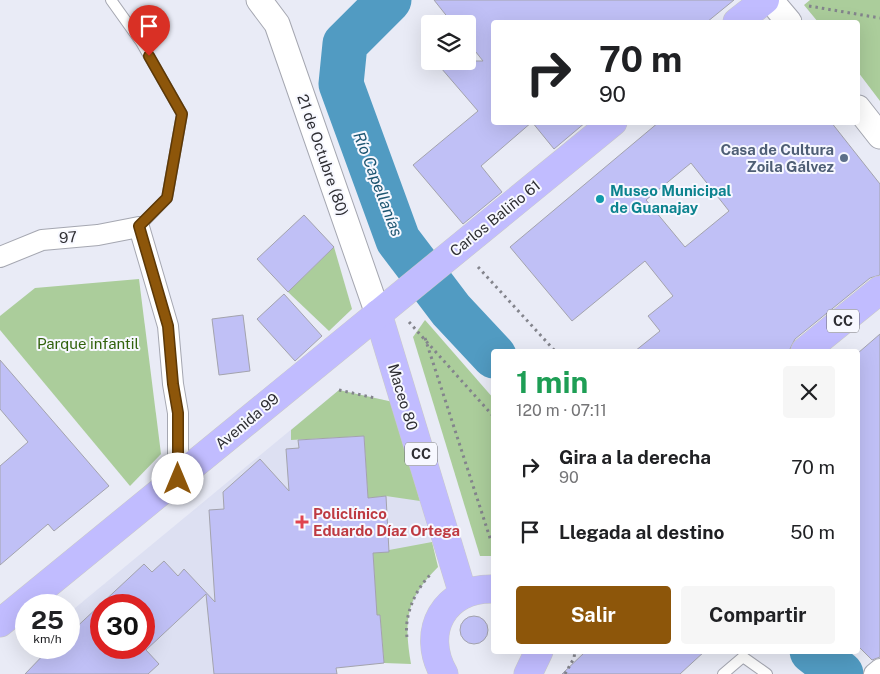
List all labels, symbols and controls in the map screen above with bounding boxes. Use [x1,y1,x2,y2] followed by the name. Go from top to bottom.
[128,5,170,56] pin
[135,12,163,40] icon: arrive
[421,15,476,70] map controls
[421,15,476,70] button: layers
[599,39,682,80] text: 70 m
[516,40,581,105] icon: right
[599,81,626,107] text: 90
[294,92,352,218] street label: 21 de Octubre (80)
[349,129,407,239] water label: Río Capellanías
[720,141,834,175] place label: Casa de Cultura Zoila Gálvez
[838,152,850,164] marker: Casa de Cultura Zoila Gálvez
[447,176,543,260] street label: Carlos Baliño 61
[610,182,732,216] place label: Museo Municipal de Guanajay
[594,193,606,205] marker: Museo Municipal de Guanajay
[58,228,78,246] street label: 97
[827,310,859,332] road number: CC
[37,335,139,352] park label: Parque infantil
[385,362,421,432] street label: Maceo 80
[516,364,588,400] text: 1 min
[783,366,835,418] button: close
[212,390,282,452] street label: Avenida 99
[516,401,607,420] text: 120 m · 07:11
[405,442,437,466] road number: CC
[559,446,711,468] text: Gira a la derecha
[151,452,203,504] position arrow
[516,453,544,481] icon: right
[791,456,835,478] text: 70 m
[559,468,579,487] text: 90
[313,505,460,539] place label: Policlínico Eduardo Díaz Ortega
[295,515,309,529] marker: Policlínico Eduardo Díaz Ortega
[516,518,544,546] icon: arrive
[559,521,724,543] text: Llegada al destino
[790,521,835,543] text: 50 m
[516,586,671,644] button: Salir
[681,586,835,644] button: Compartir
[90,594,155,659] speed limit sign: 30
[31,605,64,635] text: 25
[33,632,62,646] text: km/h

